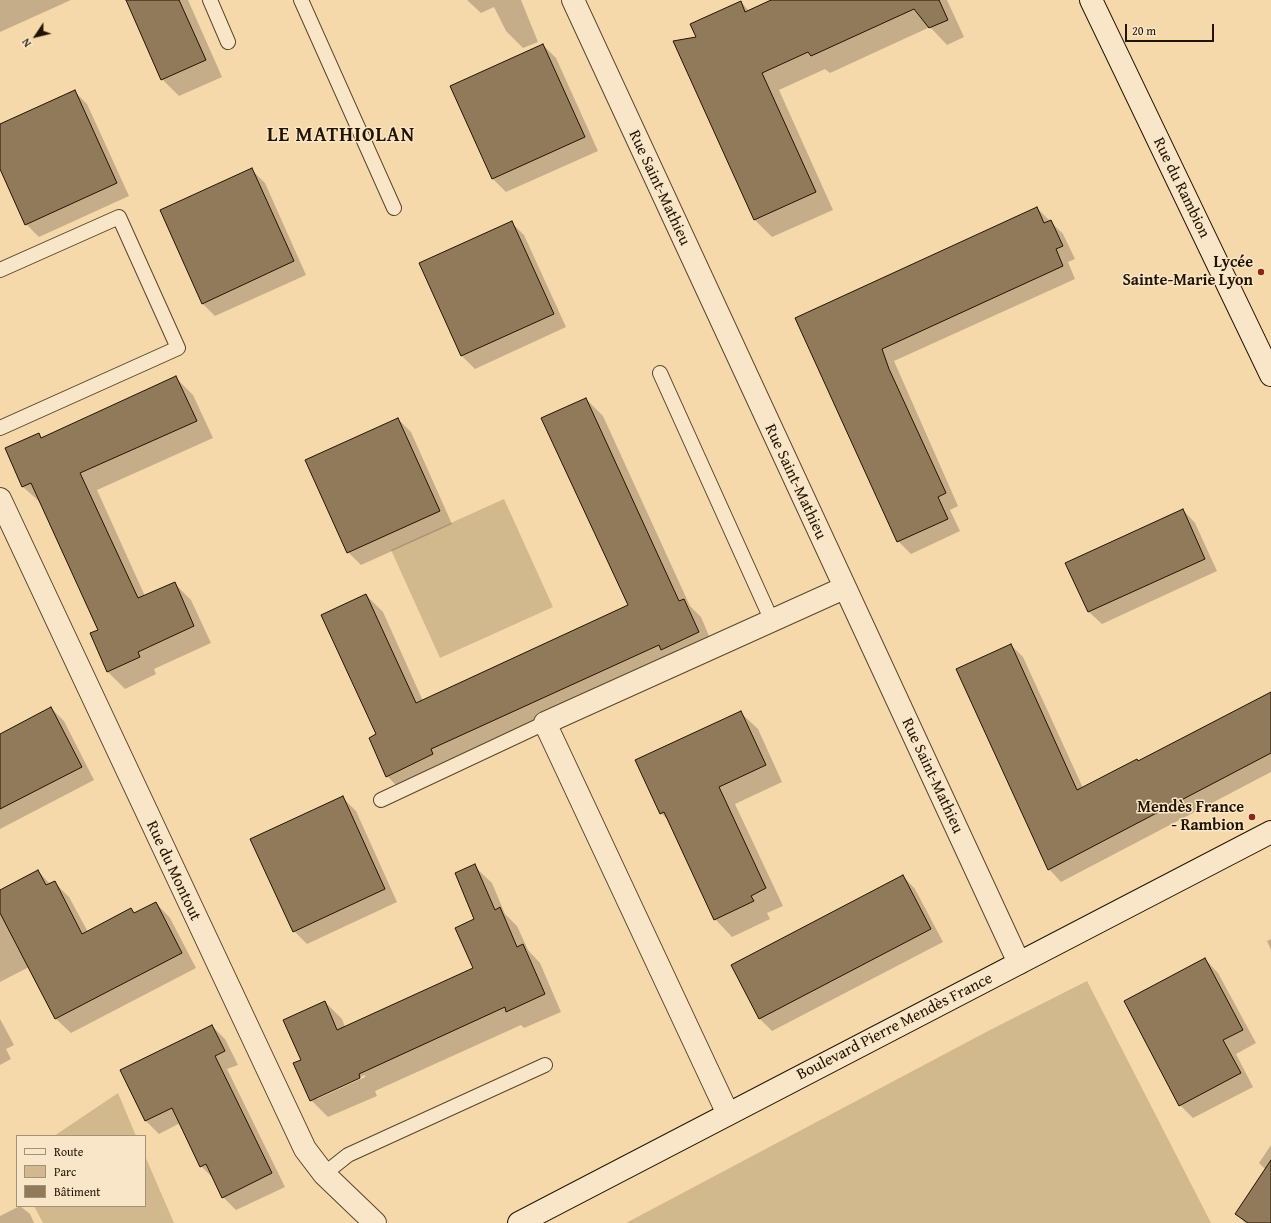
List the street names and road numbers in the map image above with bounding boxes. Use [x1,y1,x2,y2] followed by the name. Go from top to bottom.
[624,127,694,249] street label: Rue Saint-Mathieu
[1148,135,1214,241] street label: Rue du Rambion
[760,421,830,543] street label: Rue Saint-Mathieu
[897,715,967,837] street label: Rue Saint-Mathieu
[141,818,205,924] street label: Rue du Montout
[794,969,996,1085] street label: Boulevard Pierre Mendès France

